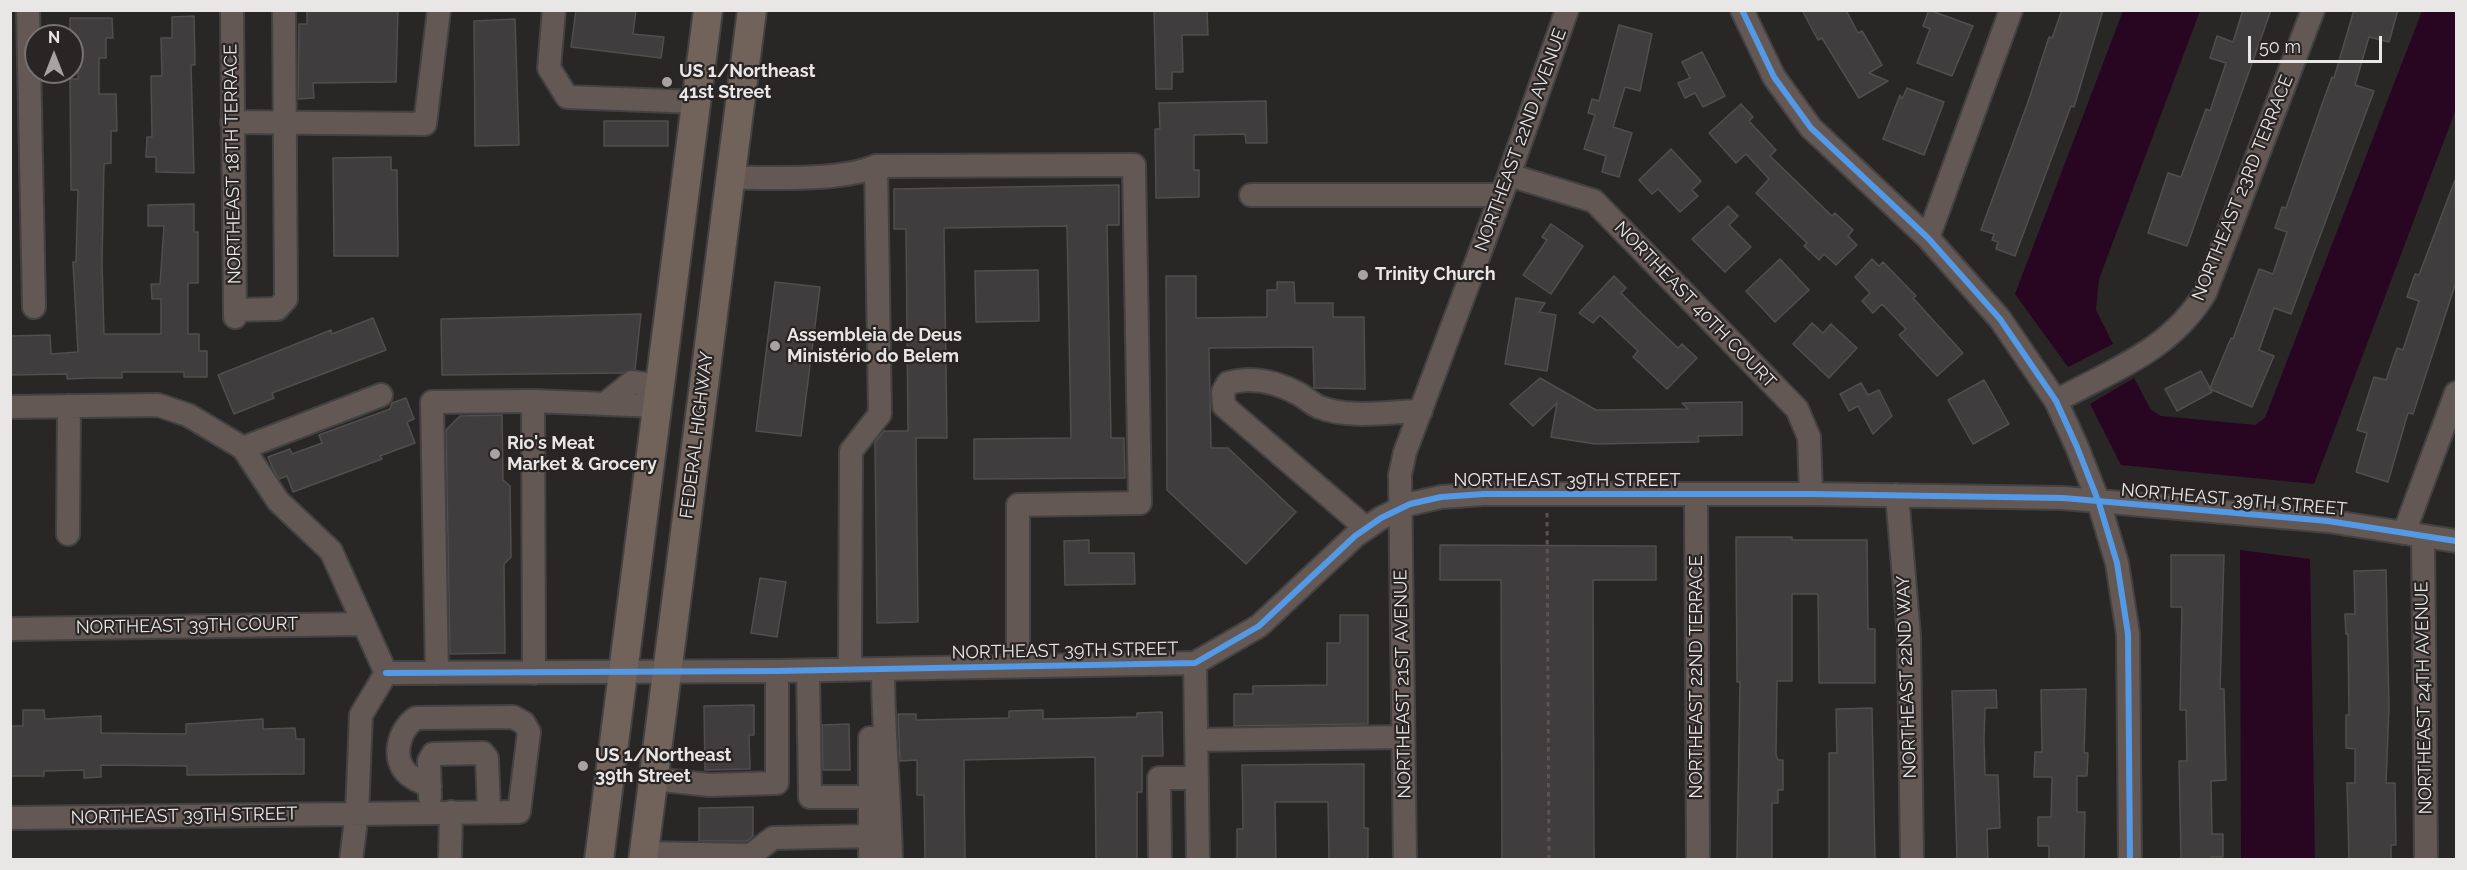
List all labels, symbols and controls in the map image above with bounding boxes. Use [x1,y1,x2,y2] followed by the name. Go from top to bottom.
[24,24,84,84] north arrow
[2251,24,2384,62] scale bar
[1471,26,1571,254] street label: NORTHEAST 22ND AVENUE
[48,28,60,47] text: N
[2259,36,2301,57] text: 50 m
[220,44,246,284] street label: NORTHEAST 18TH TERRACE
[679,61,815,104] place label: US 1/Northeast 41st Street
[2188,72,2298,304] street label: NORTHEAST 23RD TERRACE
[660,75,674,89] marker: US 1/Northeast 41st Street
[1610,217,1780,393] street label: NORTHEAST 40TH COURT
[1375,264,1496,286] place label: Trinity Church
[1356,268,1370,282] marker: Trinity Church
[787,325,962,368] place label: Assembleia de Deus Ministério do Belem
[768,339,782,353] marker: Assembleia de Deus Ministério do Belem
[676,350,718,520] street label: FEDERAL HIGHWAY
[507,433,657,476] place label: Rio's Meat Market & Grocery
[488,447,502,461] marker: Rio's Meat Market & Grocery
[1454,470,1680,492] street label: NORTHEAST 39TH STREET
[2120,479,2348,521] street label: NORTHEAST 39TH STREET
[1686,555,1708,799] street label: NORTHEAST 22ND TERRACE
[1390,569,1416,799] street label: NORTHEAST 21ST AVENUE
[1893,575,1921,779] street label: NORTHEAST 22ND WAY
[2411,582,2437,814] street label: NORTHEAST 24TH AVENUE
[76,613,298,639] street label: NORTHEAST 39TH COURT
[951,638,1179,664] street label: NORTHEAST 39TH STREET
[595,745,731,788] place label: US 1/Northeast 39th Street
[576,759,590,773] marker: US 1/Northeast 39th Street
[70,803,298,829] street label: NORTHEAST 39TH STREET

